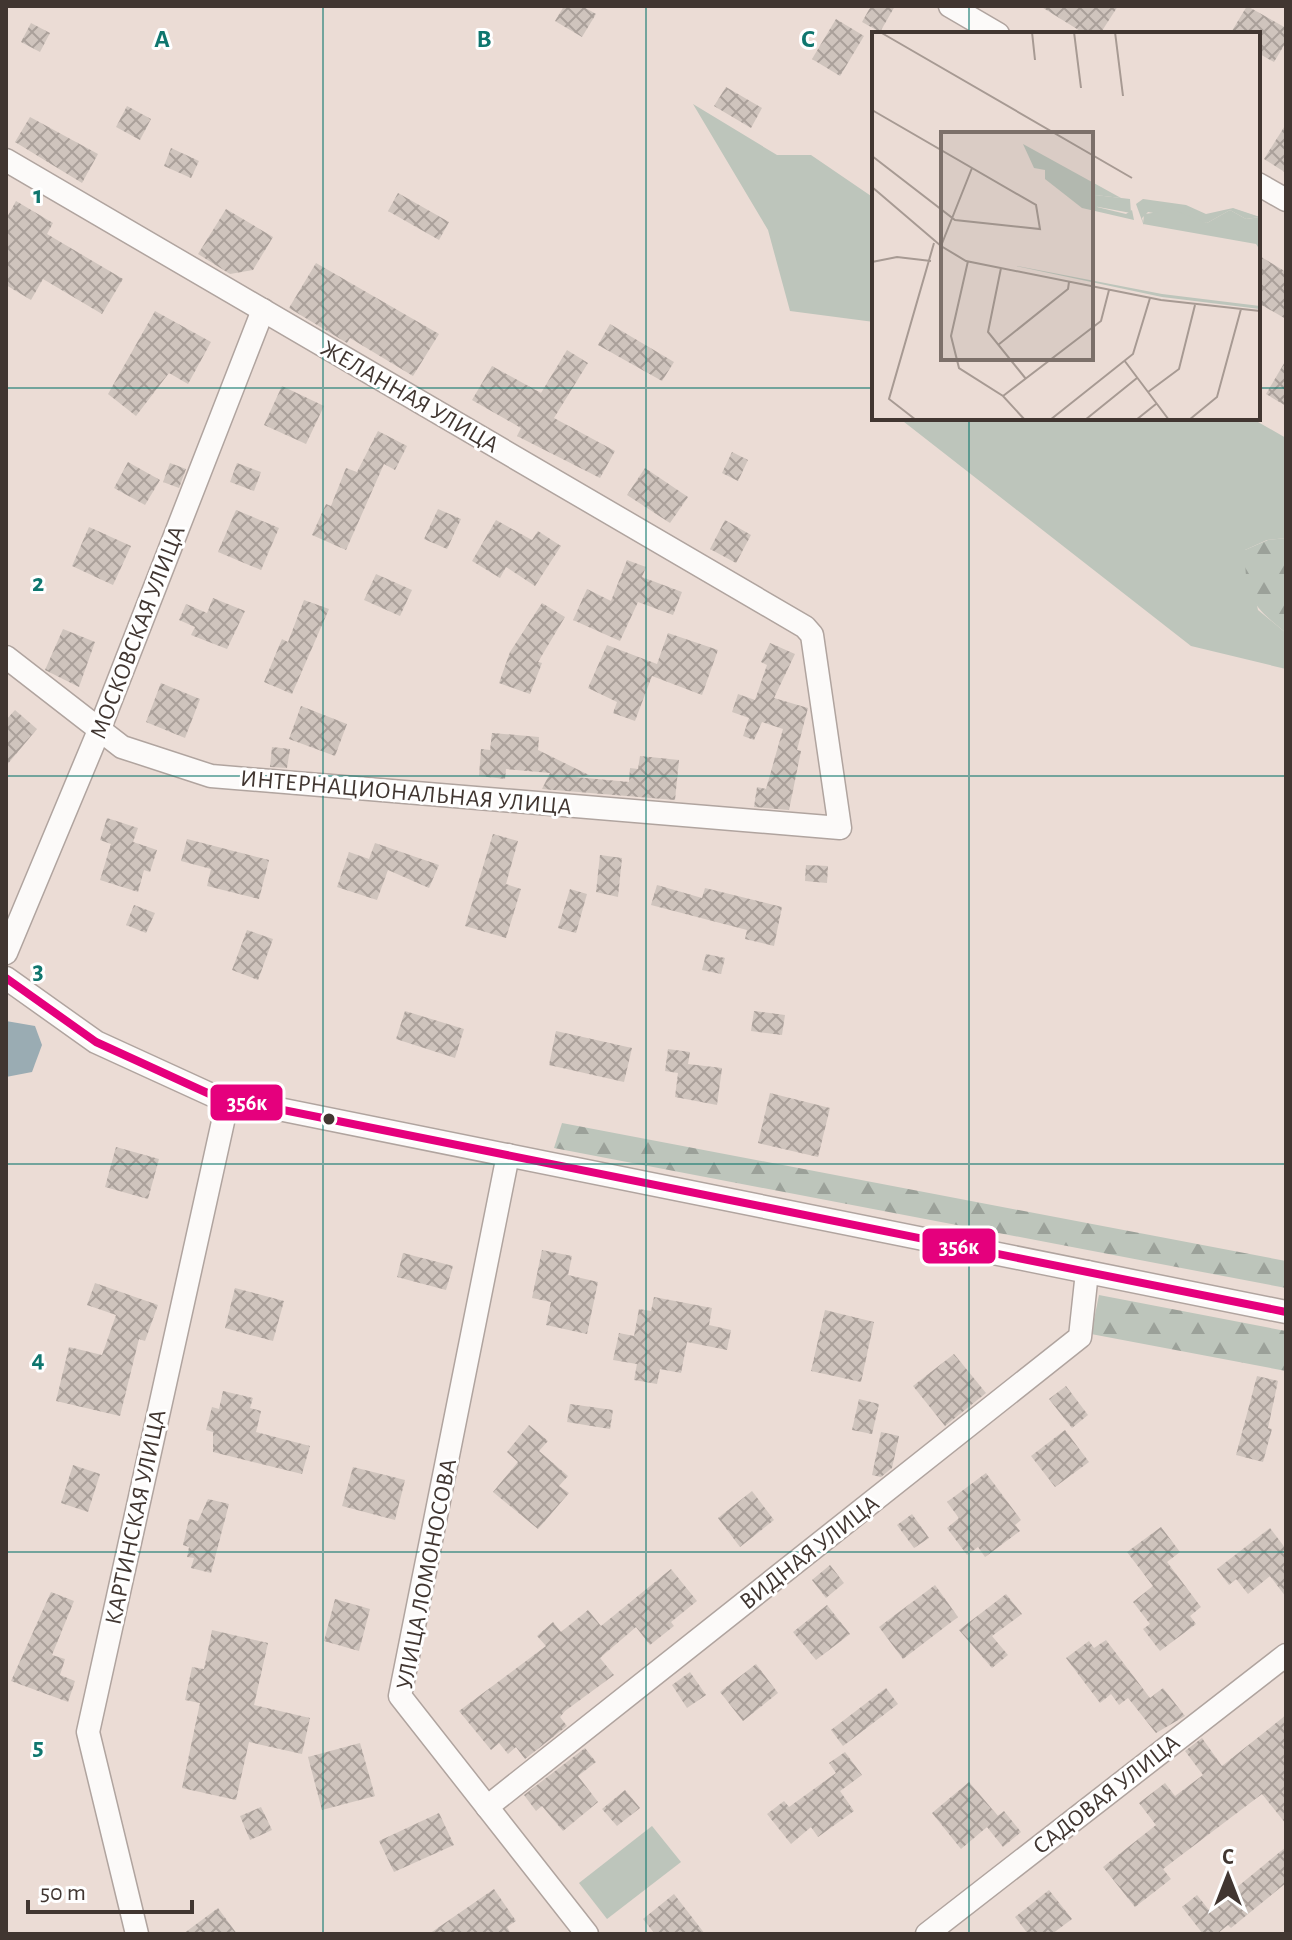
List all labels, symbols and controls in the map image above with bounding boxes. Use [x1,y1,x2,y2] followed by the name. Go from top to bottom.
[154,26,170,52] text: A
[476,26,492,52] text: B
[801,26,815,52] text: C
[872,32,1260,420] inset map
[33,182,43,208] text: 1
[316,336,503,458] street label: ЖЕЛАННАЯ УЛИЦА
[86,522,190,742] street label: МОСКОВСКАЯ УЛИЦА
[32,570,44,596] text: 2
[239,767,573,819] street label: ИНТЕРНАЦИОНАЛЬНАЯ УЛИЦА
[32,958,44,984] text: 3
[209,1083,284,1122] line badge: 356к
[227,1092,267,1114] text: 356к
[321,1111,337,1127] unlabelled marker
[921,1227,997,1265] line badge: 356к
[939,1236,979,1258] text: 356к
[31,1346,45,1372] text: 4
[101,1407,171,1627] street label: КАРТИНСКАЯ УЛИЦА
[393,1457,461,1692] street label: УЛИЦА ЛОМОНОСОВА
[735,1491,884,1614] street label: ВИДНАЯ УЛИЦА
[1029,1730,1184,1859] street label: САДОВАЯ УЛИЦА
[32,1734,44,1760] text: 5
[1188,1836,1268,1916] north arrow
[1222,1846,1234,1868] text: С
[28,1864,192,1914] scale bar
[40,1881,86,1905] text: 50 m

